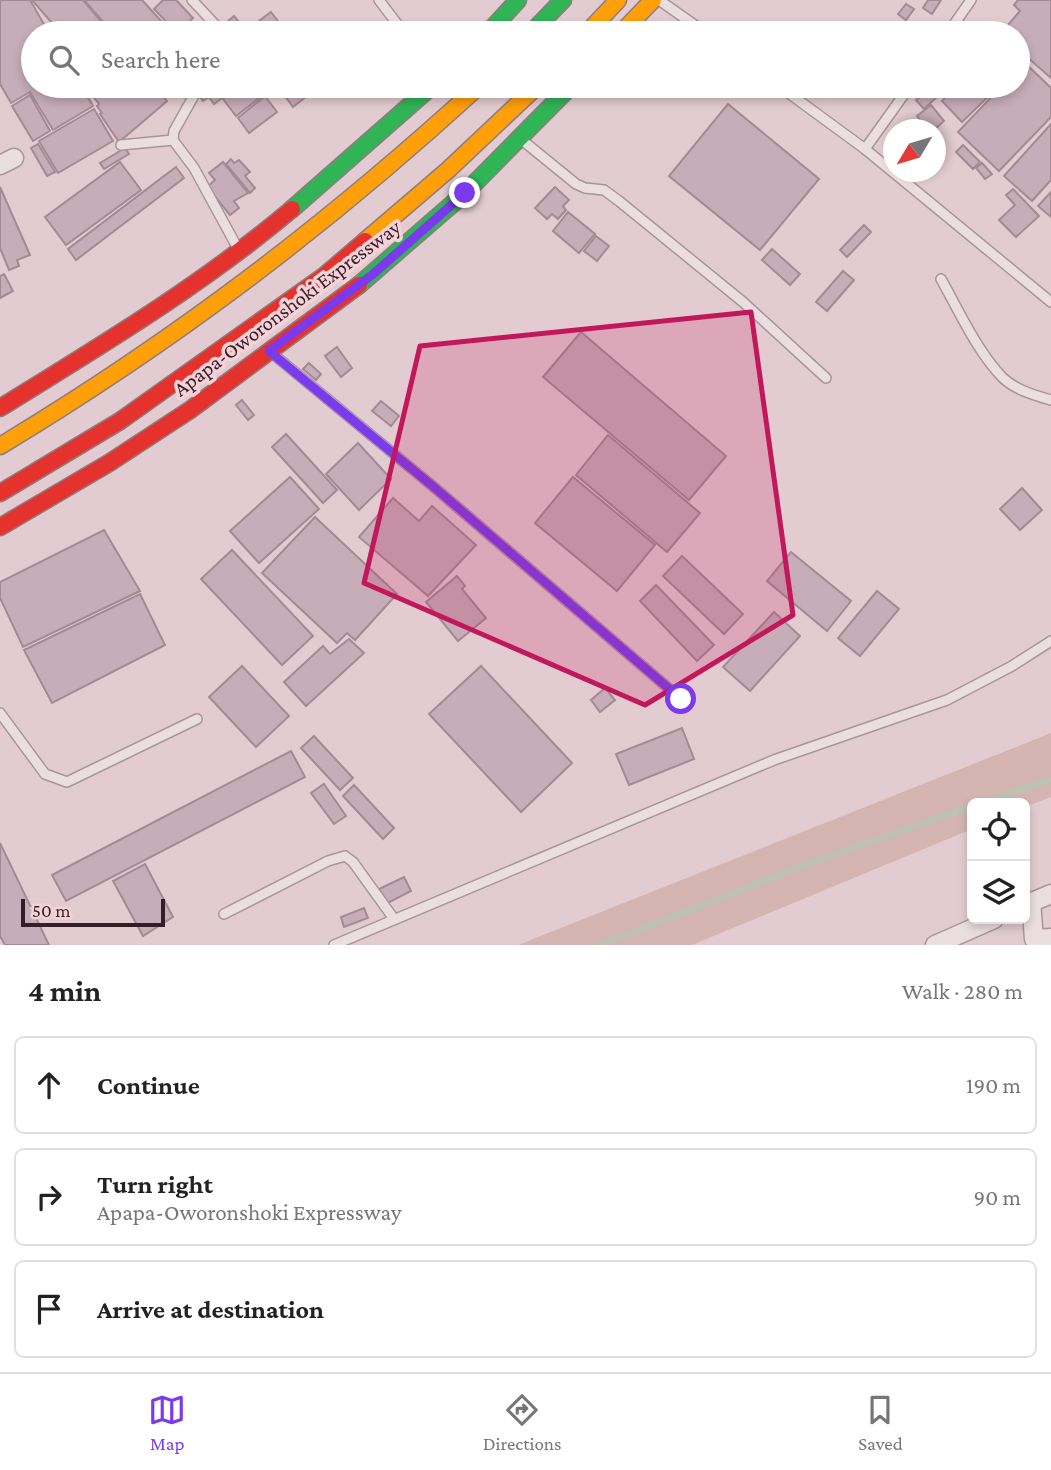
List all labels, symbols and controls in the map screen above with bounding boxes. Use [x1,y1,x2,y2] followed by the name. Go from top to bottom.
[21,21,1030,98] search box
[45,41,83,79] icon: search
[101,45,220,74] text: Search here
[883,119,946,182] north arrow
[449,177,480,208] route end
[169,215,406,401] street label: Apapa-Oworonshoki Expressway
[665,683,696,714] route start
[967,798,1030,924] map controls
[967,798,1030,861] button: locate
[967,861,1030,924] button: layers
[21,896,164,928] scale bar
[32,900,71,921] text: 50 m
[28,974,101,1007] text: 4 min
[902,978,1023,1004] text: Walk · 280 m
[30,1066,68,1104] icon: ahead
[97,1071,200,1100] text: Continue
[966,1072,1021,1098] text: 190 m
[97,1170,213,1199] text: Turn right
[30,1178,68,1216] icon: right
[974,1184,1021,1210] text: 90 m
[97,1199,402,1225] text: Apapa-Oworonshoki Expressway
[30,1290,68,1328] icon: arrive
[97,1295,324,1324] text: Arrive at destination
[148,1391,186,1454] tab: Map
[483,1391,562,1454] tab: Directions
[858,1391,903,1454] tab: Saved

